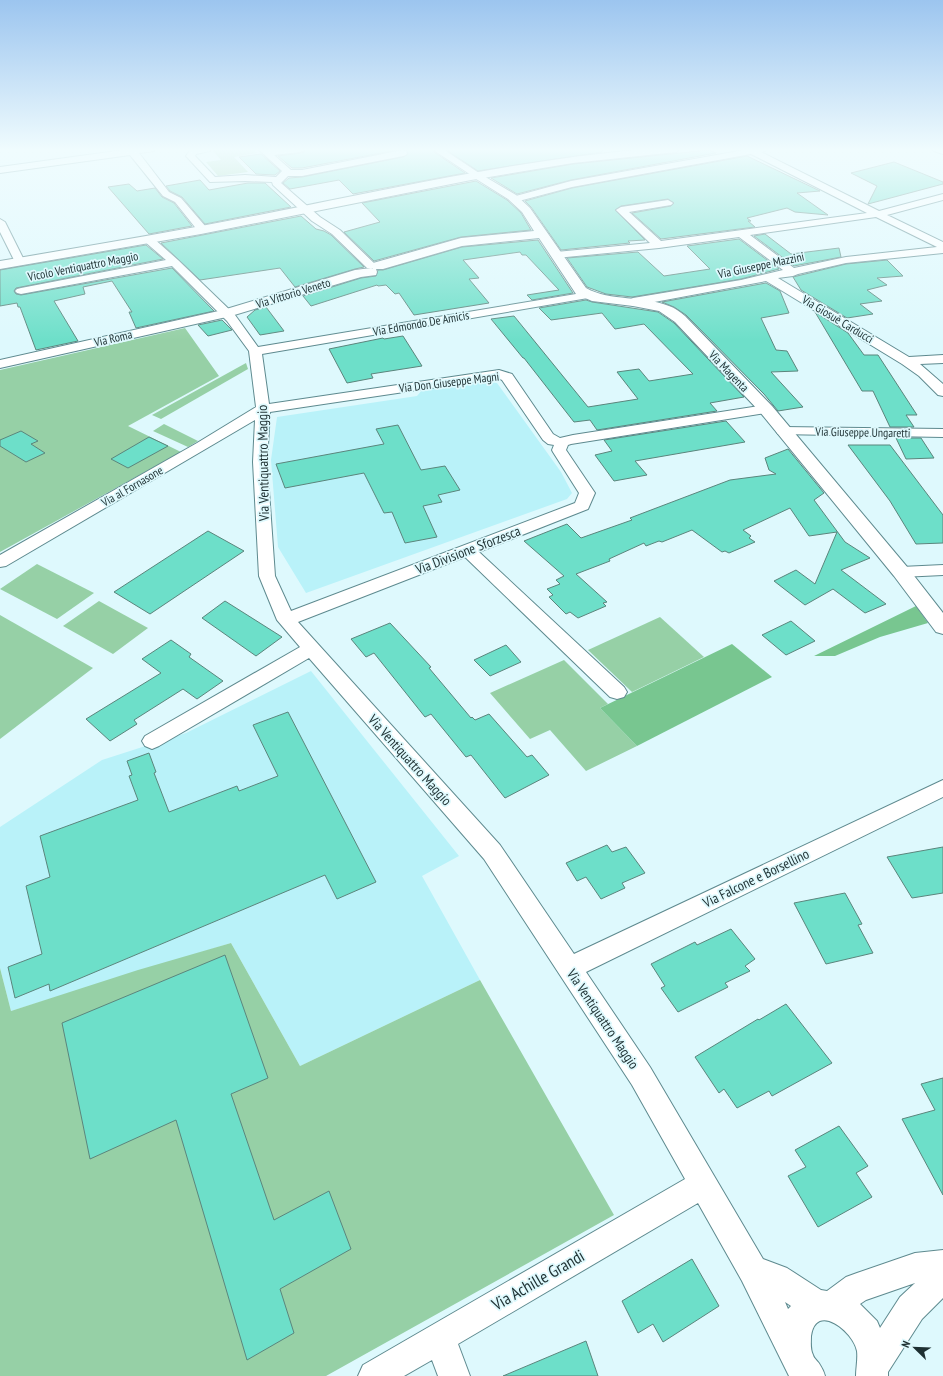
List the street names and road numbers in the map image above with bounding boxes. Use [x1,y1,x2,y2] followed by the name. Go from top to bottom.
[26,248,139,284] street label: Vicolo Ventiquattro Maggio
[716,249,805,282] street label: Via Giuseppe Mazzini
[253,275,332,312] street label: Via Vittorio Veneto
[799,291,876,346] street label: Via Giosuè Carducci
[371,307,470,339] street label: Via Edmondo De Amicis
[92,326,134,350] street label: Via Roma
[705,347,752,395] street label: Via Magenta
[397,368,500,396] street label: Via Don Giuseppe Magni
[253,405,273,522] street label: Via Ventiquattro Maggio
[814,424,911,440] street label: Via Giuseppe Ungaretti
[98,462,165,510] street label: Via al Fornasone
[412,522,523,579] street label: Via Divisione Sforzesca
[364,710,456,809] street label: Via Ventiquattro Maggio
[699,845,812,912] street label: Via Falcone e Borsellino
[562,965,643,1072] street label: Via Ventiquattro Maggio
[487,1245,588,1316] street label: Via Achille Grandi

